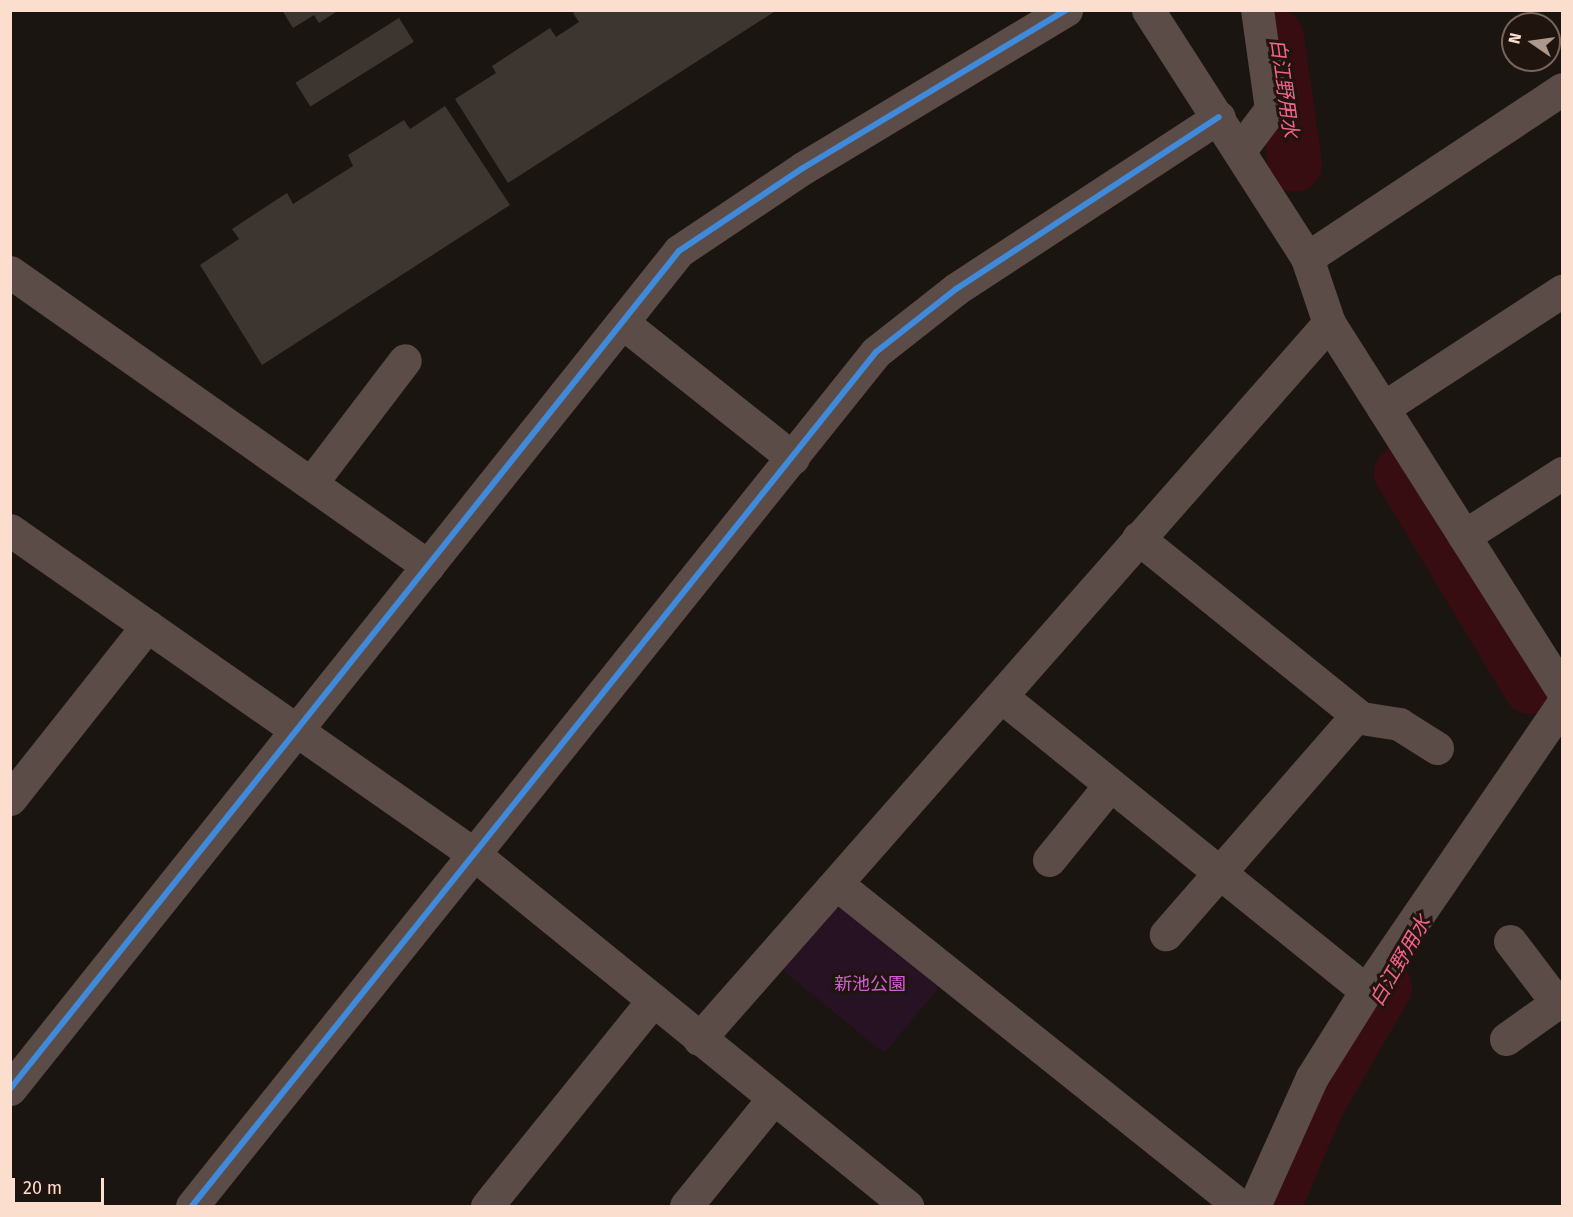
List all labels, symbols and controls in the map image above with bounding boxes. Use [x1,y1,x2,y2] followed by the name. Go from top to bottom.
[1501,12,1561,72] north arrow
[1504,31,1525,46] text: N
[1265,37,1303,139] water label: 白江野用水
[1365,912,1435,1010] water label: 白江野用水
[834,973,906,995] park label: 新池公園
[15,1166,106,1204] scale bar
[23,1177,62,1199] text: 20 m

